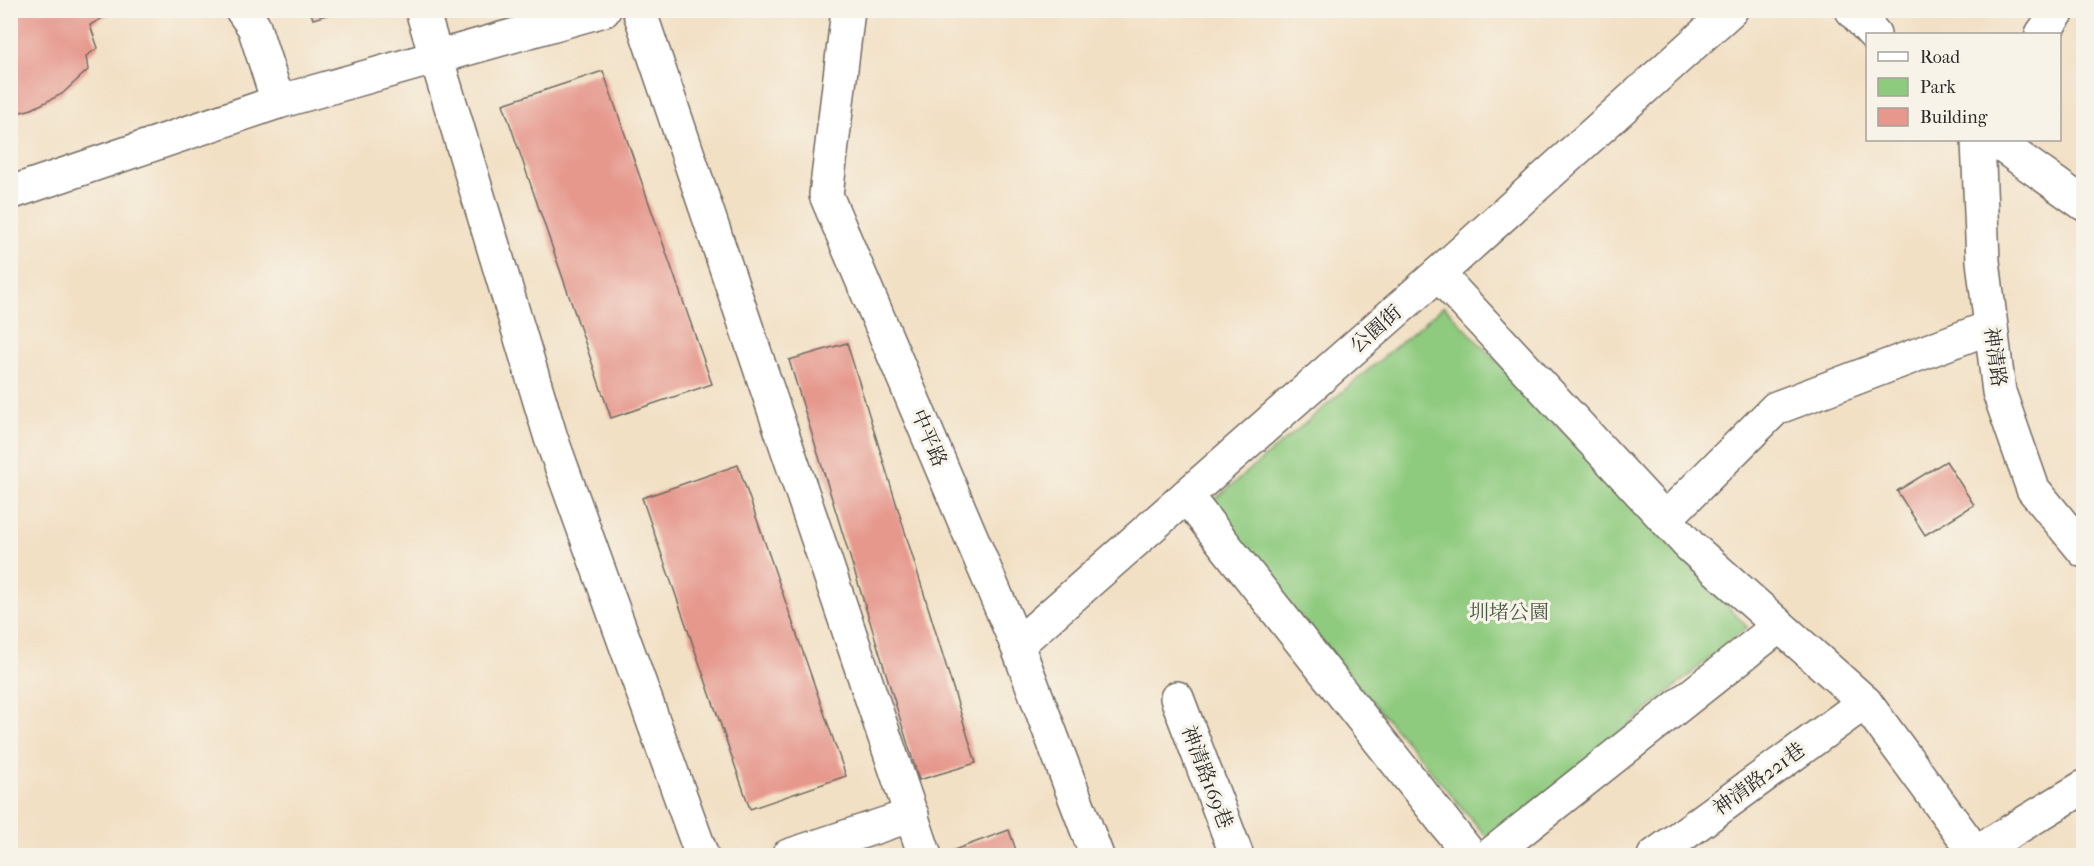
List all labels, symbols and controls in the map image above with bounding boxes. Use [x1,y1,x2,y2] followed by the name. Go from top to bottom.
[1866,33,2061,141] legend
[1920,47,1960,68] text: Road
[1920,77,1957,98] text: Park
[1920,107,1988,128] text: Building
[1346,301,1406,357] street label: 公園街
[1979,326,2011,388] street label: 神清路
[907,406,951,470] street label: 中平路
[1469,601,1549,624] park label: 圳堵公園
[1177,722,1237,832] street label: 神清路169巷
[1709,738,1809,820] street label: 神清路221巷

